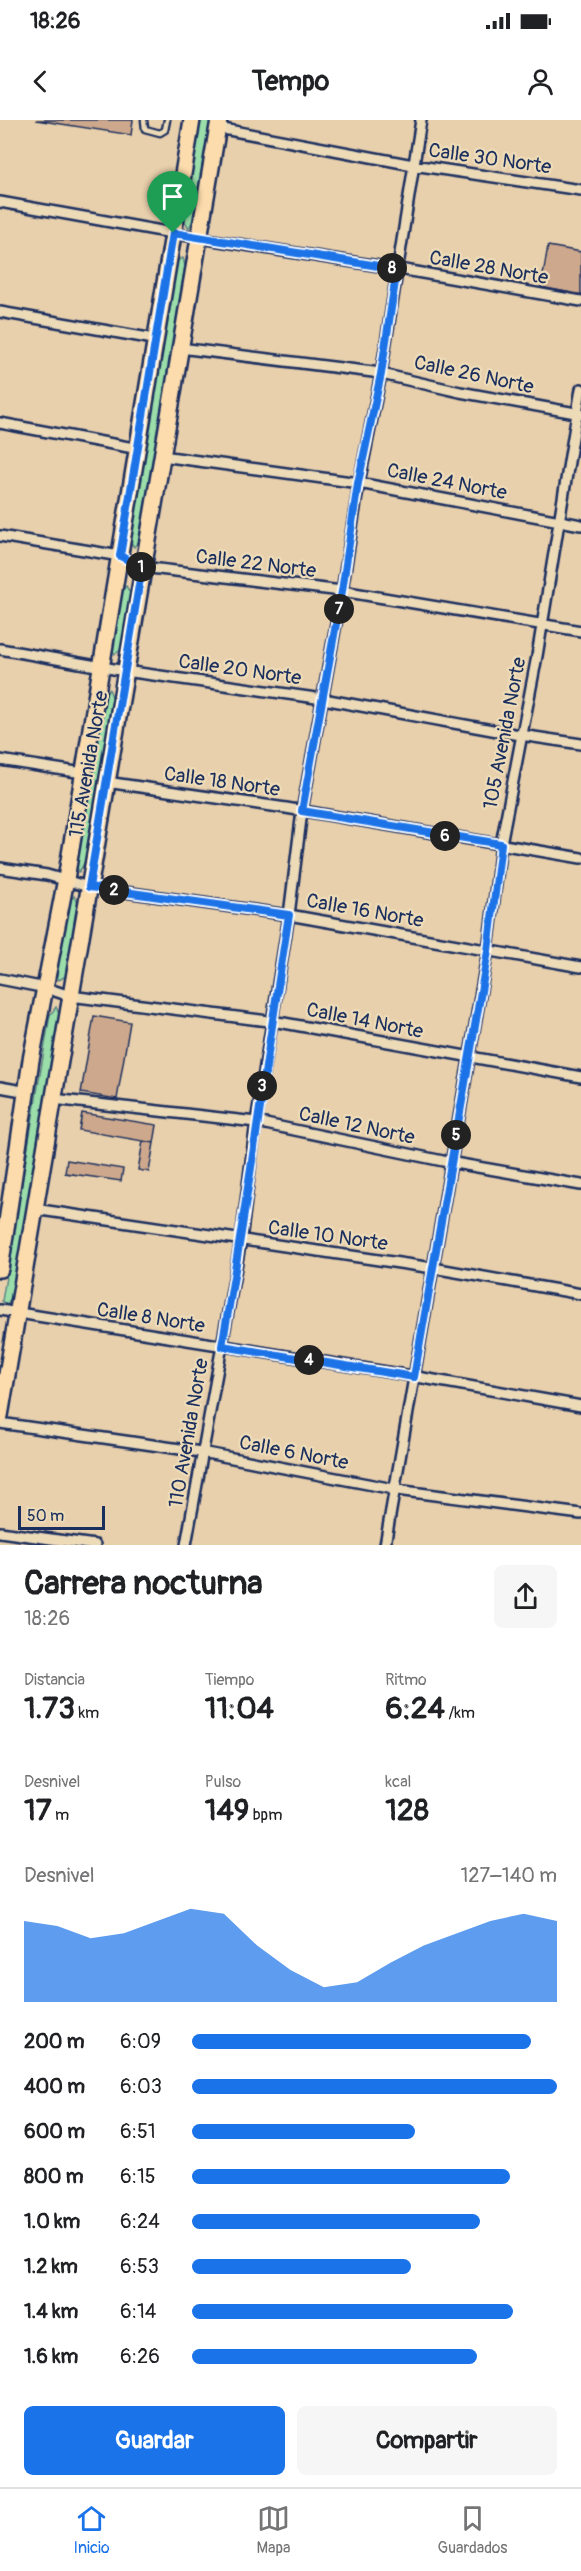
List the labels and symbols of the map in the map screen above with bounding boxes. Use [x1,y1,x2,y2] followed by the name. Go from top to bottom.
[427,137,553,180] street label: Calle 30 Norte
[147,171,198,233] pin
[428,245,550,290] street label: Calle 28 Norte
[377,253,407,283] pin: 8
[412,350,536,399] street label: Calle 26 Norte
[385,458,509,505] street label: Calle 24 Norte
[194,544,318,583] street label: Calle 22 Norte
[126,552,156,582] pin: 1
[324,594,354,624] pin: 7
[177,648,303,691] street label: Calle 20 Norte
[477,655,532,811] street label: 105 Avenida Norte
[63,689,114,839] street label: 115 Avenida Norte
[162,761,282,802] street label: Calle 18 Norte
[430,821,460,851] pin: 6
[99,875,129,905] pin: 2
[304,888,426,933] street label: Calle 16 Norte
[304,997,426,1044] street label: Calle 14 Norte
[247,1071,277,1101] pin: 3
[297,1101,417,1150] street label: Calle 12 Norte
[441,1120,471,1150] pin: 5
[267,1215,389,1256] street label: Calle 10 Norte
[95,1297,207,1338] street label: Calle 8 Norte
[294,1345,324,1375] pin: 4
[163,1356,214,1510] street label: 110 Avenida Norte
[237,1430,351,1475] street label: Calle 6 Norte
[18,1503,105,1530] scale bar

